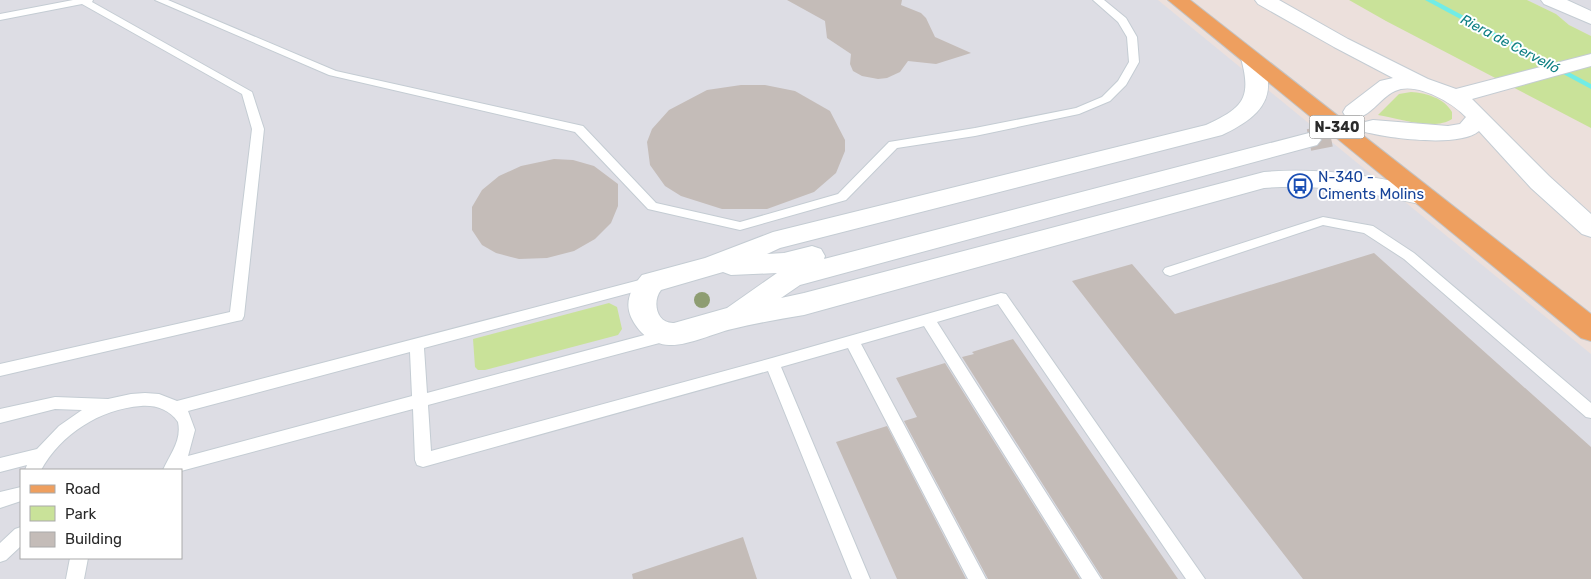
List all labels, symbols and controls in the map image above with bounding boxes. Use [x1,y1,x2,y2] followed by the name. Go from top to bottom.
[1458,11,1562,77] water label: Riera de Cervelló
[1310,115,1364,138] road number: N-340
[1318,168,1424,203] place label: N-340 - Ciments Molins
[1287,173,1313,199] bus stop icon: N-340 - Ciments Molins
[20,469,182,559] legend
[65,480,101,498] text: Road
[65,505,96,523] text: Park
[65,530,122,548] text: Building

